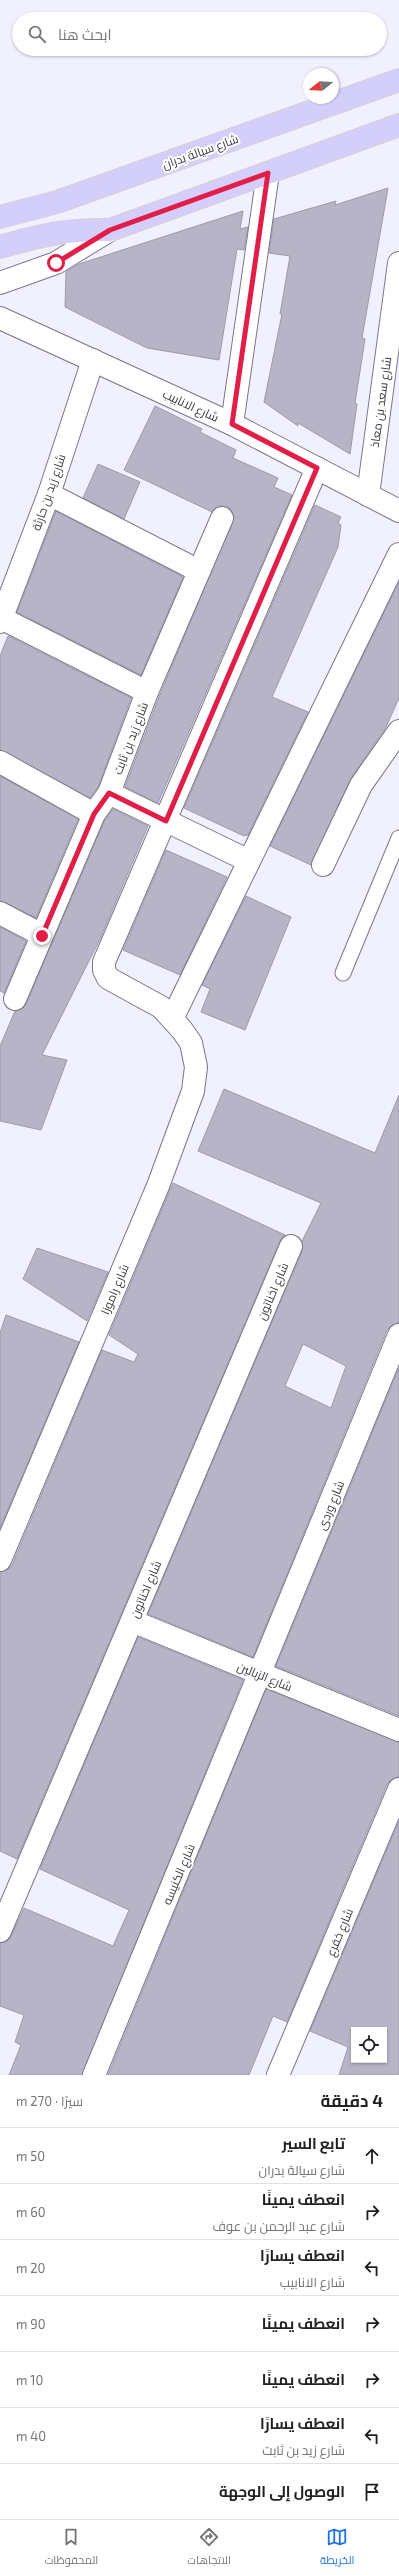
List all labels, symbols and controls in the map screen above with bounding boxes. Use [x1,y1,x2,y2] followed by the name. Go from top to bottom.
[12,12,387,56] search box
[26,23,48,45] icon: search
[58,25,111,43] text: ابحث هنا
[303,68,339,104] north arrow
[160,131,241,173] street label: شارع سيالة بدران
[47,254,65,272] route start
[367,356,395,449] street label: شارع سعد بن معاذ
[160,386,221,426] street label: شارع الانابيب
[28,452,70,533] street label: شارع زيد بن حارثة
[110,700,152,777] street label: شارع زيد بن ثابت
[33,927,51,945] route end
[254,1260,292,1323] street label: شارع اخناتون
[97,1262,133,1317] street label: شارع راموزا
[314,1478,348,1533] street label: شارع وردى
[127,1558,165,1621] street label: شارع اخناتون
[235,1659,295,1695] street label: شارع الزبالين
[159,1841,199,1907] street label: شارع الكنيسه
[323,1906,357,1959] street label: شارع خفرع
[351,2027,387,2063] map controls
[351,2027,387,2063] button: locate
[320,2090,383,2110] text: 4 دقيقة
[16,2093,83,2109] text: سيرًا · 270 m
[282,2134,345,2152] text: تابع السير
[361,2145,383,2167] icon: ahead
[16,2148,45,2164] text: 50 m
[259,2162,345,2178] text: شارع سيالة بدران
[262,2190,345,2208] text: انعطف يمينًا
[361,2201,383,2223] icon: right
[16,2204,46,2220] text: 60 m
[213,2218,345,2234] text: شارع عبد الرحمن بن عوف
[260,2246,345,2264] text: انعطف يسارًا
[361,2257,383,2279] icon: left
[16,2260,45,2276] text: 20 m
[280,2274,345,2290] text: شارع الانابيب
[361,2313,383,2335] icon: right
[262,2314,345,2332] text: انعطف يمينًا
[16,2316,46,2332] text: 90 m
[361,2369,383,2391] icon: right
[262,2370,345,2388] text: انعطف يمينًا
[16,2372,43,2388] text: 10 m
[260,2414,345,2432] text: انعطف يسارًا
[361,2425,383,2447] icon: left
[16,2428,46,2444] text: 40 m
[262,2442,345,2458] text: شارع زيد بن ثابت
[361,2481,383,2503] icon: arrive
[219,2482,345,2500] text: الوصول إلى الوجهة
[45,2526,98,2570] tab: المحفوظات
[187,2526,231,2570] tab: الاتجاهات
[320,2526,354,2570] tab: الخريطة

